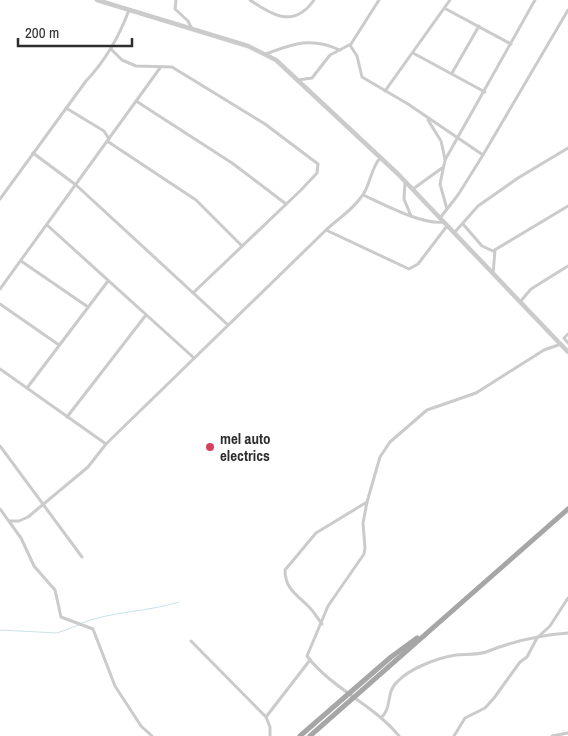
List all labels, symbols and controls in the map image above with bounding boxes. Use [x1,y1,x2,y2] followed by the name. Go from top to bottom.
[18,15,131,47] scale bar
[25,22,59,43] text: 200 m
[220,428,271,466] place label: mel auto electrics
[204,441,216,453] marker: mel auto electrics

